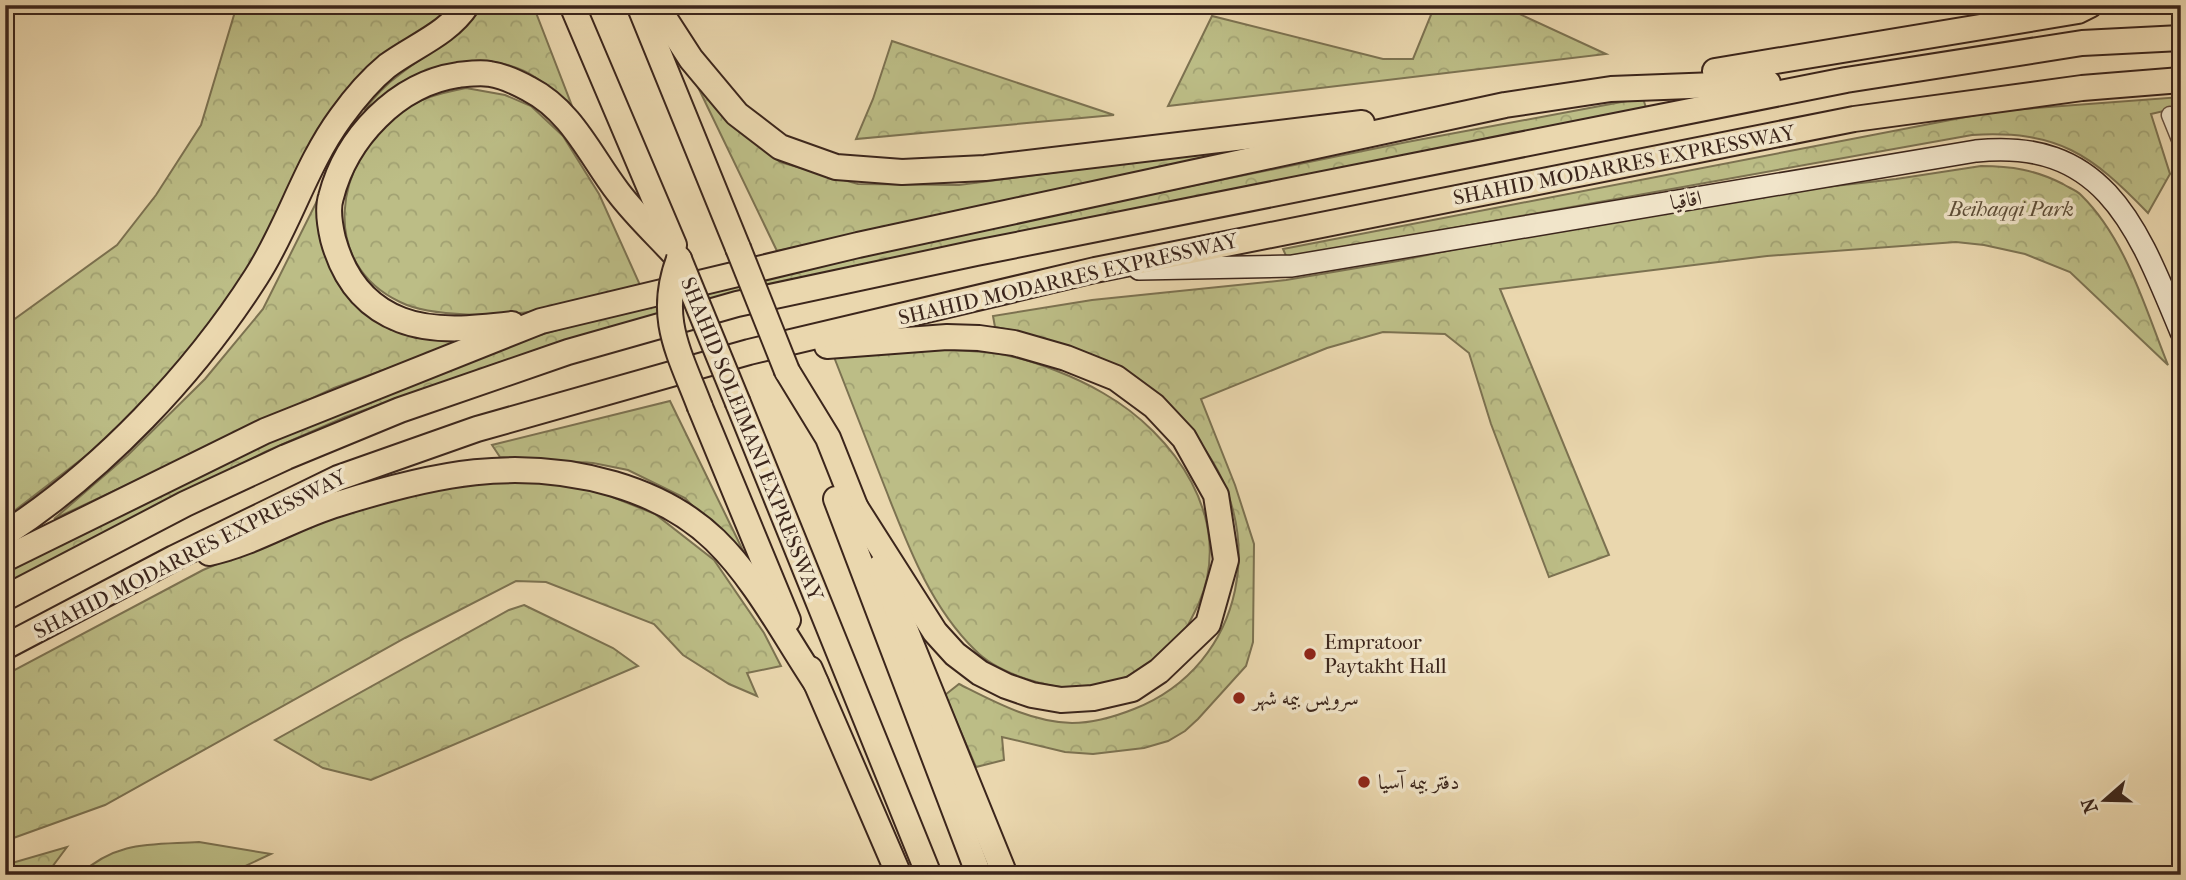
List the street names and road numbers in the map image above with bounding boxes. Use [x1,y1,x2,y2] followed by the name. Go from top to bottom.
[1451,120,1798,210] street label: SHAHID MODARRES EXPRESSWAY
[1668,185,1704,215] street label: اقاقیا
[896,228,1241,330] street label: SHAHID MODARRES EXPRESSWAY
[676,274,828,605] street label: SHAHID SOLEIMANI EXPRESSWAY
[30,464,351,644] street label: SHAHID MODARRES EXPRESSWAY

